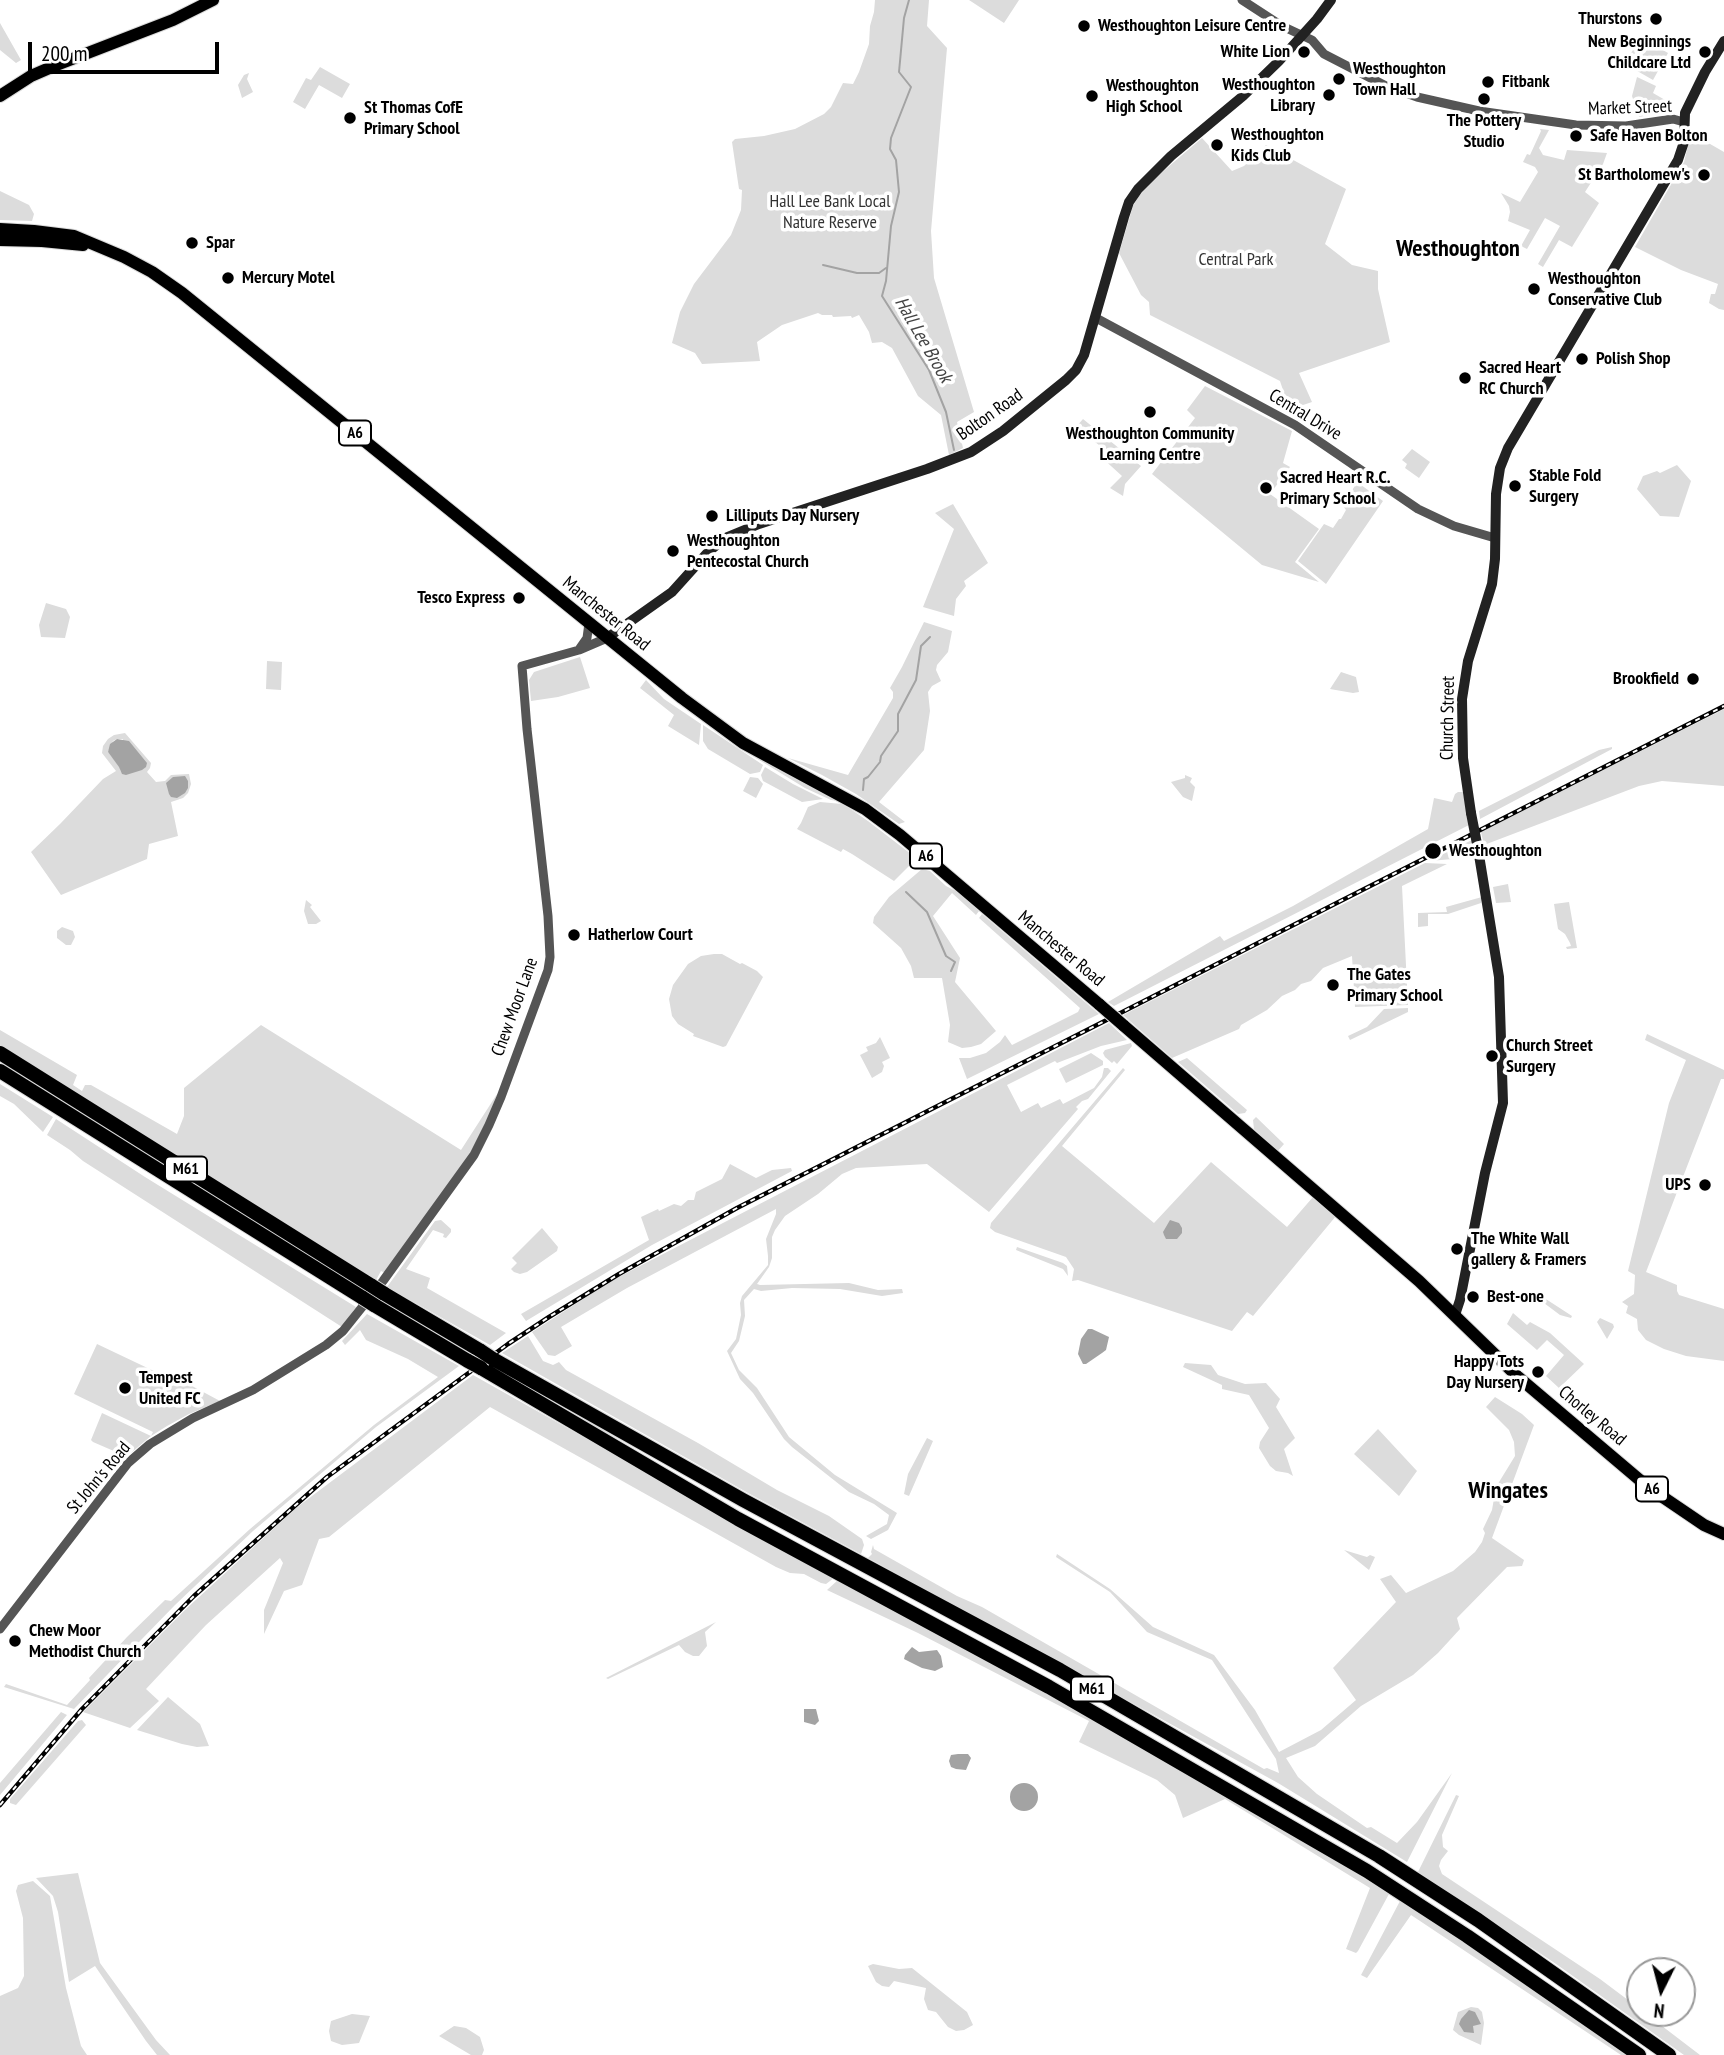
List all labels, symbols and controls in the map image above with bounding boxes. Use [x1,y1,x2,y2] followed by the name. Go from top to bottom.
[1578,8,1642,30] place label: Thurstons
[1648,11,1664,27] marker: Thurstons
[1098,15,1286,37] place label: Westhoughton Leisure Centre
[1076,18,1092,34] marker: Westhoughton Leisure Centre
[32,28,222,72] scale bar
[1588,31,1691,74] place label: New Beginnings Childcare Ltd
[41,40,87,67] text: 200 m
[1221,41,1290,63] place label: White Lion
[1296,44,1312,60] marker: White Lion
[1697,44,1713,60] marker: New Beginnings Childcare Ltd
[1353,58,1446,100] place label: Westhoughton Town Hall
[1331,71,1347,87] marker: Westhoughton Town Hall
[1502,71,1550,93] place label: Fitbank
[1222,74,1315,116] place label: Westhoughton Library
[1480,74,1496,90] marker: Fitbank
[1106,75,1199,118] place label: Westhoughton High School
[1321,87,1337,103] marker: Westhoughton Library
[1084,88,1100,104] marker: Westhoughton High School
[1476,91,1492,107] marker: The Pottery Studio
[1588,96,1672,120] street label: Market Street
[364,97,463,140] place label: St Thomas CofE Primary School
[342,110,358,126] marker: St Thomas CofE Primary School
[1447,110,1521,152] place label: The Pottery Studio
[1231,124,1324,166] place label: Westhoughton Kids Club
[1590,125,1708,147] place label: Safe Haven Bolton
[1568,128,1584,144] marker: Safe Haven Bolton
[1209,137,1225,153] marker: Westhoughton Kids Club
[1578,164,1690,186] place label: St Bartholomew's
[1696,167,1712,183] marker: St Bartholomew's
[770,191,890,234] park label: Hall Lee Bank Local Nature Reserve
[206,232,235,254] place label: Spar
[184,235,200,251] marker: Spar
[1396,235,1520,263] district label: Westhoughton
[1199,249,1273,271] park label: Central Park
[242,267,335,289] place label: Mercury Motel
[1548,268,1662,310] place label: Westhoughton Conservative Club
[220,270,236,286] marker: Mercury Motel
[1526,281,1542,297] marker: Westhoughton Conservative Club
[889,293,957,387] water label: Hall Lee Brook
[1596,348,1671,370] place label: Polish Shop
[1574,351,1590,367] marker: Polish Shop
[1479,357,1561,400] place label: Sacred Heart RC Church
[1457,370,1473,386] marker: Sacred Heart RC Church
[953,385,1027,445] street label: Bolton Road
[1265,385,1345,445] street label: Central Drive
[1142,404,1158,420] marker: Westhoughton Community Learning Centre
[339,420,371,446] road number: A6
[1066,423,1234,466] place label: Westhoughton Community Learning Centre
[1529,465,1601,508] place label: Stable Fold Surgery
[1280,467,1391,510] place label: Sacred Heart R.C. Primary School
[1507,478,1523,494] marker: Stable Fold Surgery
[1258,480,1274,496] marker: Sacred Heart R.C. Primary School
[726,505,859,527] place label: Lilliputs Day Nursery
[704,508,720,524] marker: Lilliputs Day Nursery
[687,530,809,572] place label: Westhoughton Pentecostal Church
[665,543,681,559] marker: Westhoughton Pentecostal Church
[558,572,654,656] street label: Manchester Road
[417,587,505,609] place label: Tesco Express
[511,590,527,606] marker: Tesco Express
[1613,668,1679,690] place label: Brookfield
[1685,671,1701,687] marker: Brookfield
[1436,676,1460,760] street label: Church Street
[1449,840,1542,862] place label: Westhoughton
[1423,841,1443,861] marker: Westhoughton
[910,844,942,869] road number: A6
[1013,907,1109,991] street label: Manchester Road
[588,924,693,946] place label: Hatherlow Court
[566,927,582,943] marker: Hatherlow Court
[487,955,543,1059] street label: Chew Moor Lane
[1347,964,1443,1006] place label: The Gates Primary School
[1325,977,1341,993] marker: The Gates Primary School
[1506,1035,1593,1078] place label: Church Street Surgery
[1484,1048,1500,1064] marker: Church Street Surgery
[165,1156,207,1182] road number: M61
[1665,1174,1691,1196] place label: UPS
[1697,1177,1713,1193] marker: UPS
[1471,1228,1586,1270] place label: The White Wall gallery & Framers
[1449,1241,1465,1257] marker: The White Wall gallery & Framers
[1487,1286,1544,1308] place label: Best-one
[1465,1289,1481,1305] marker: Best-one
[1447,1351,1524,1394] place label: Happy Tots Day Nursery
[1530,1364,1546,1380] marker: Happy Tots Day Nursery
[139,1367,201,1410] place label: Tempest United FC
[117,1380,133,1396] marker: Tempest United FC
[1554,1382,1630,1450] street label: Chorley Road
[63,1438,135,1518] street label: St John's Road
[1636,1476,1668,1502] road number: A6
[1468,1477,1548,1505] district label: Wingates
[29,1620,141,1662] place label: Chew Moor Methodist Church
[7,1633,23,1649] marker: Chew Moor Methodist Church
[1071,1676,1113,1702] road number: M61
[1626,1957,1696,2027] north arrow
[1653,1998,1665,2023] text: N

